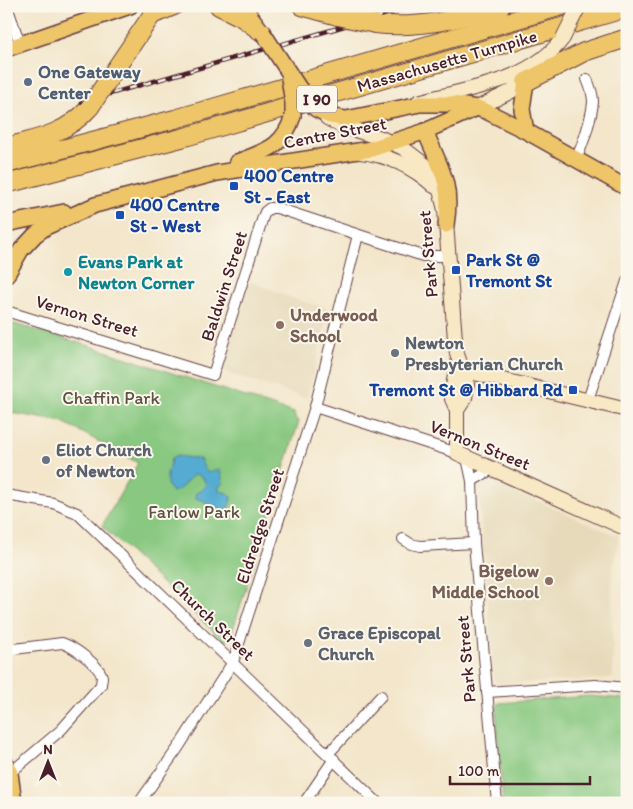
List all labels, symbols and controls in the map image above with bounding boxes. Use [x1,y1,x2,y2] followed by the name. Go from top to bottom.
[354,25,540,97] street label: Massachusetts Turnpike
[38,61,141,104] place label: One Gateway Center
[22,76,34,88] marker: One Gateway Center
[297,86,337,112] road number: I 90
[282,112,389,154] street label: Centre Street
[244,165,334,208] place label: 400 Centre St - East
[228,180,240,192] marker: 400 Centre St - East
[130,194,220,237] place label: 400 Centre St - West
[114,209,126,221] marker: 400 Centre St - West
[413,209,443,298] street label: Park Street
[196,228,252,344] street label: Baldwin Street
[465,249,552,292] place label: Park St @ Tremont St
[78,251,195,294] place label: Evans Park at Newton Corner
[450,264,462,276] marker: Park St @ Tremont St
[62,266,74,278] marker: Evans Park at Newton Corner
[33,290,141,342] street label: Vernon Street
[290,304,378,347] place label: Underwood School
[274,319,286,331] marker: Underwood School
[405,332,564,375] place label: Newton Presbyterian Church
[389,347,401,359] marker: Newton Presbyterian Church
[368,379,564,401] place label: Tremont St @ Hibbard Rd
[567,384,579,396] marker: Tremont St @ Hibbard Rd
[62,387,160,409] park label: Chaffin Park
[427,415,534,475] street label: Vernon Street
[56,439,152,482] place label: Eliot Church of Newton
[40,454,52,466] marker: Eliot Church of Newton
[231,465,289,587] street label: Eldredge Street
[148,501,240,523] park label: Farlow Park
[432,560,540,603] place label: Bigelow Middle School
[166,575,260,666] street label: Church Street
[543,575,555,587] marker: Bigelow Middle School
[451,614,481,703] street label: Park Street
[318,622,442,665] place label: Grace Episcopal Church
[302,637,314,649] marker: Grace Episcopal Church
[22,736,72,786] north arrow
[43,741,53,758] text: N
[450,754,590,786] scale bar
[458,762,500,780] text: 100 m

